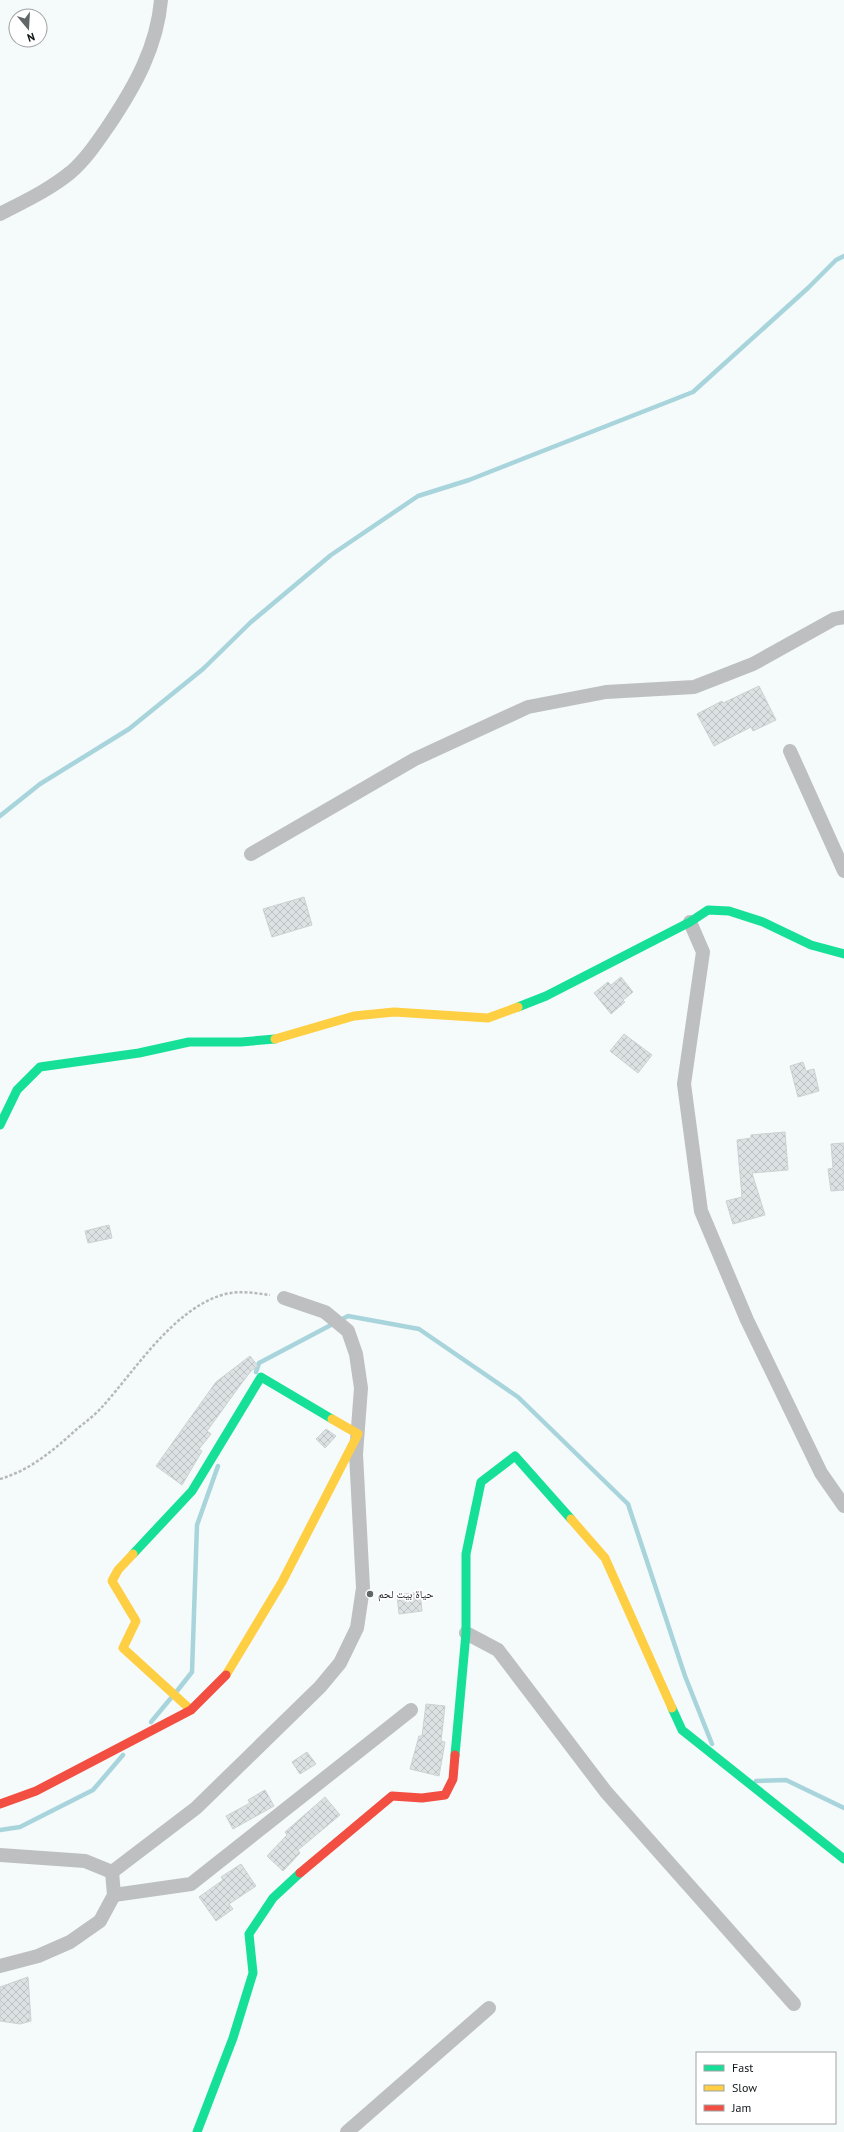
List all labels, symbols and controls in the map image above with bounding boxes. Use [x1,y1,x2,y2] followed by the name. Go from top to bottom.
[8,8,48,48] north arrow
[25,30,37,45] text: N
[378,1587,434,1602] place label: حياة بيت لحم
[365,1589,375,1599] marker: حياة بيت لحم
[696,2052,836,2124] legend
[732,2060,753,2075] text: Fast
[732,2080,757,2095] text: Slow
[731,2100,751,2115] text: Jam

